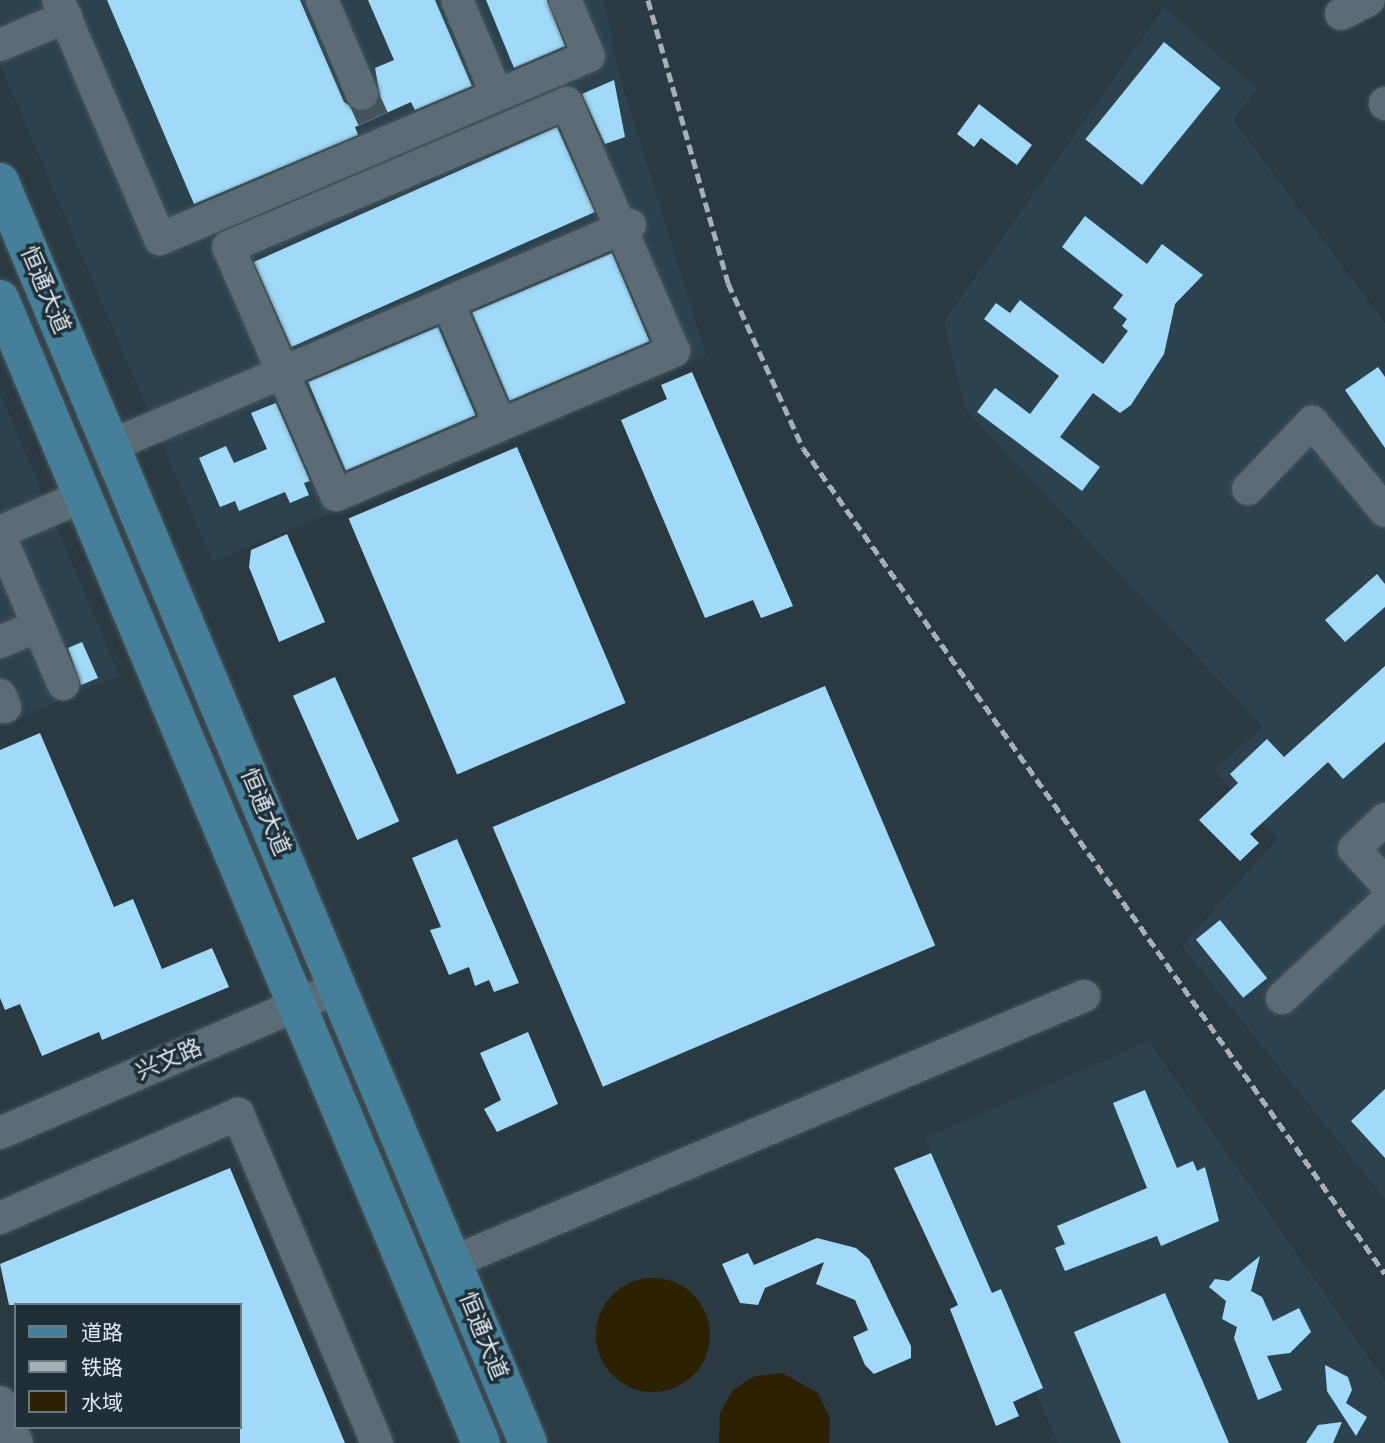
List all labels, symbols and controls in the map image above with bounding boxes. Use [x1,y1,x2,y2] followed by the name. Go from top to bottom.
[14,242,76,338] street label: 恒通大道
[234,764,296,860] street label: 恒通大道
[132,1034,206,1086] street label: 兴文路
[453,1288,513,1384] street label: 恒通大道
[14,1303,242,1429] legend
[81,1319,123,1347] text: 道路
[81,1354,123,1382] text: 铁路
[81,1389,123,1417] text: 水域

